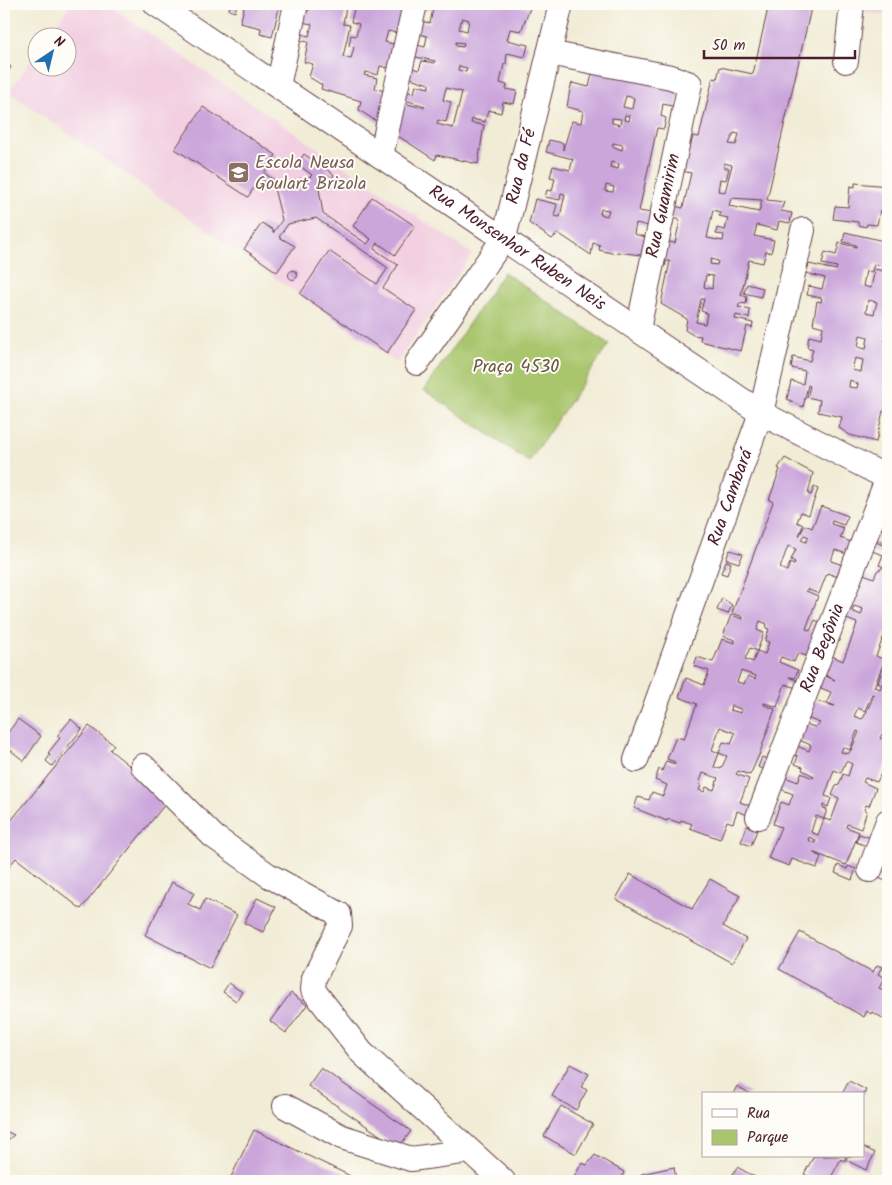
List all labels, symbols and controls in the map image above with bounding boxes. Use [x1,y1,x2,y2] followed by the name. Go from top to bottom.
[28,28,78,78] north arrow
[704,28,856,60] scale bar
[49,31,69,54] text: N
[712,34,746,58] text: 50 m
[498,125,545,207] street label: Rua da Fé
[255,149,366,199] place label: Escola Neusa Goulart Brizola
[639,151,689,261] street label: Rua Guamirim
[227,161,251,185] school or university icon: Escola Neusa Goulart Brizola
[422,178,612,319] street label: Rua Monsenhor Ruben Neis
[473,353,559,382] park label: Praça 4530
[700,444,762,550] street label: Rua Cambará
[792,599,853,697] street label: Rua Begônia
[702,1092,864,1158] legend
[747,1102,770,1126] text: Rua
[747,1126,788,1150] text: Parque

